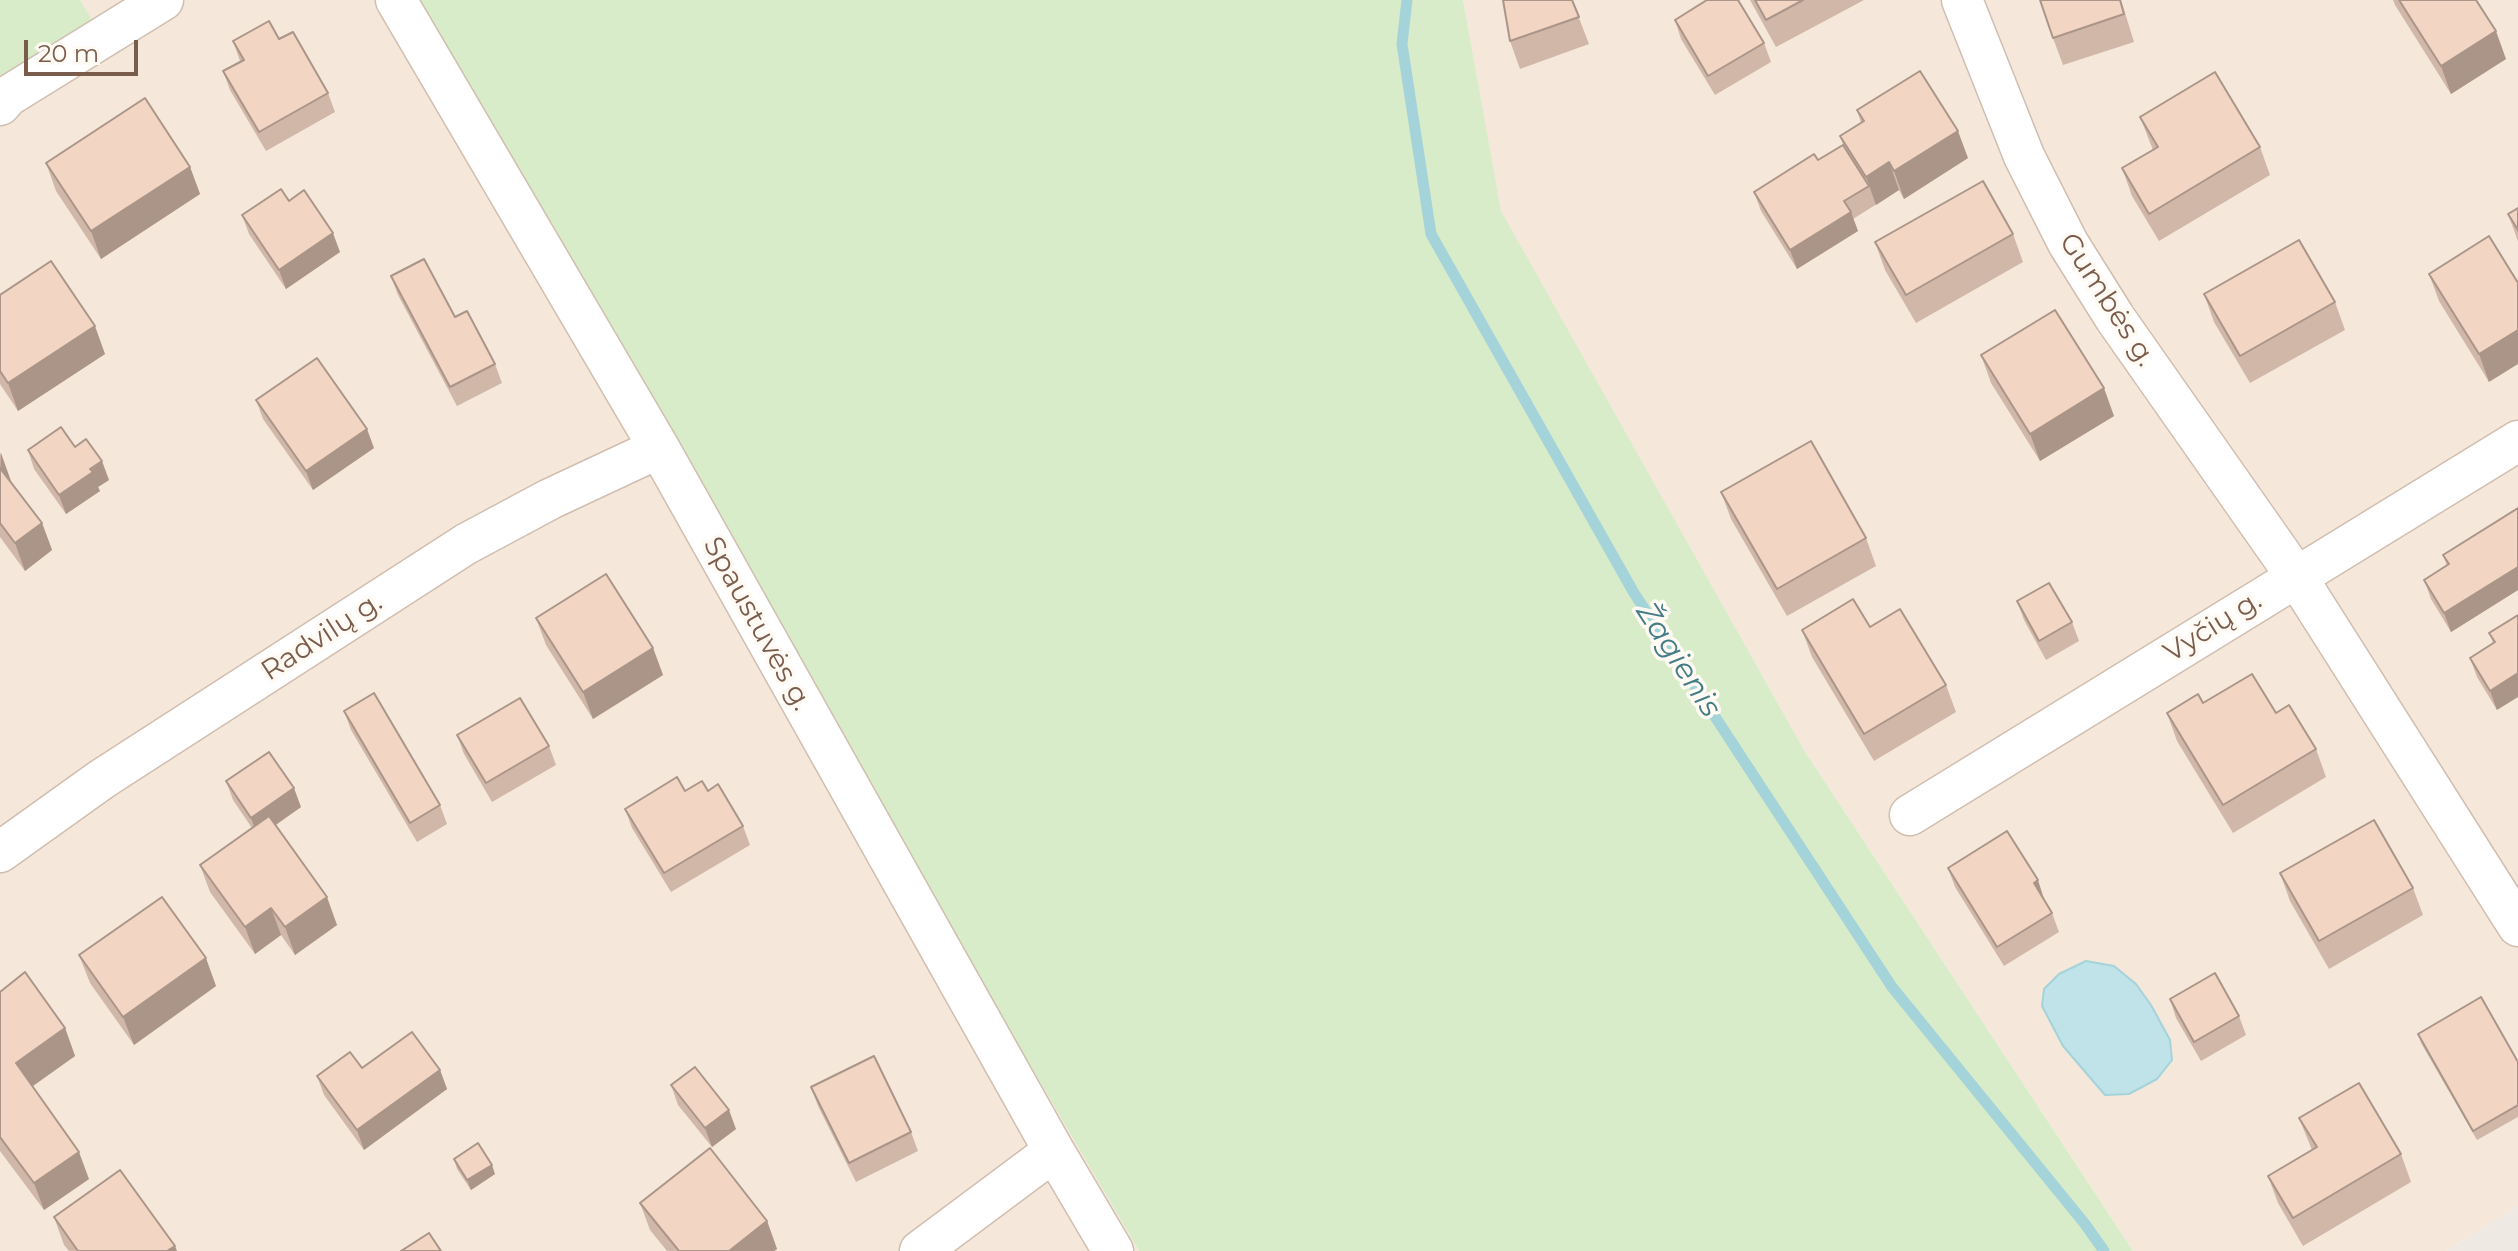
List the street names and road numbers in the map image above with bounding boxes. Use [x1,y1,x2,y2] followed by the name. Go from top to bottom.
[2051,227,2163,373] street label: Gumbės g.
[696,531,818,717] street label: Spaustuvės g.
[2158,584,2268,670] street label: Vyčių g.
[255,586,389,688] street label: Radvilų g.

